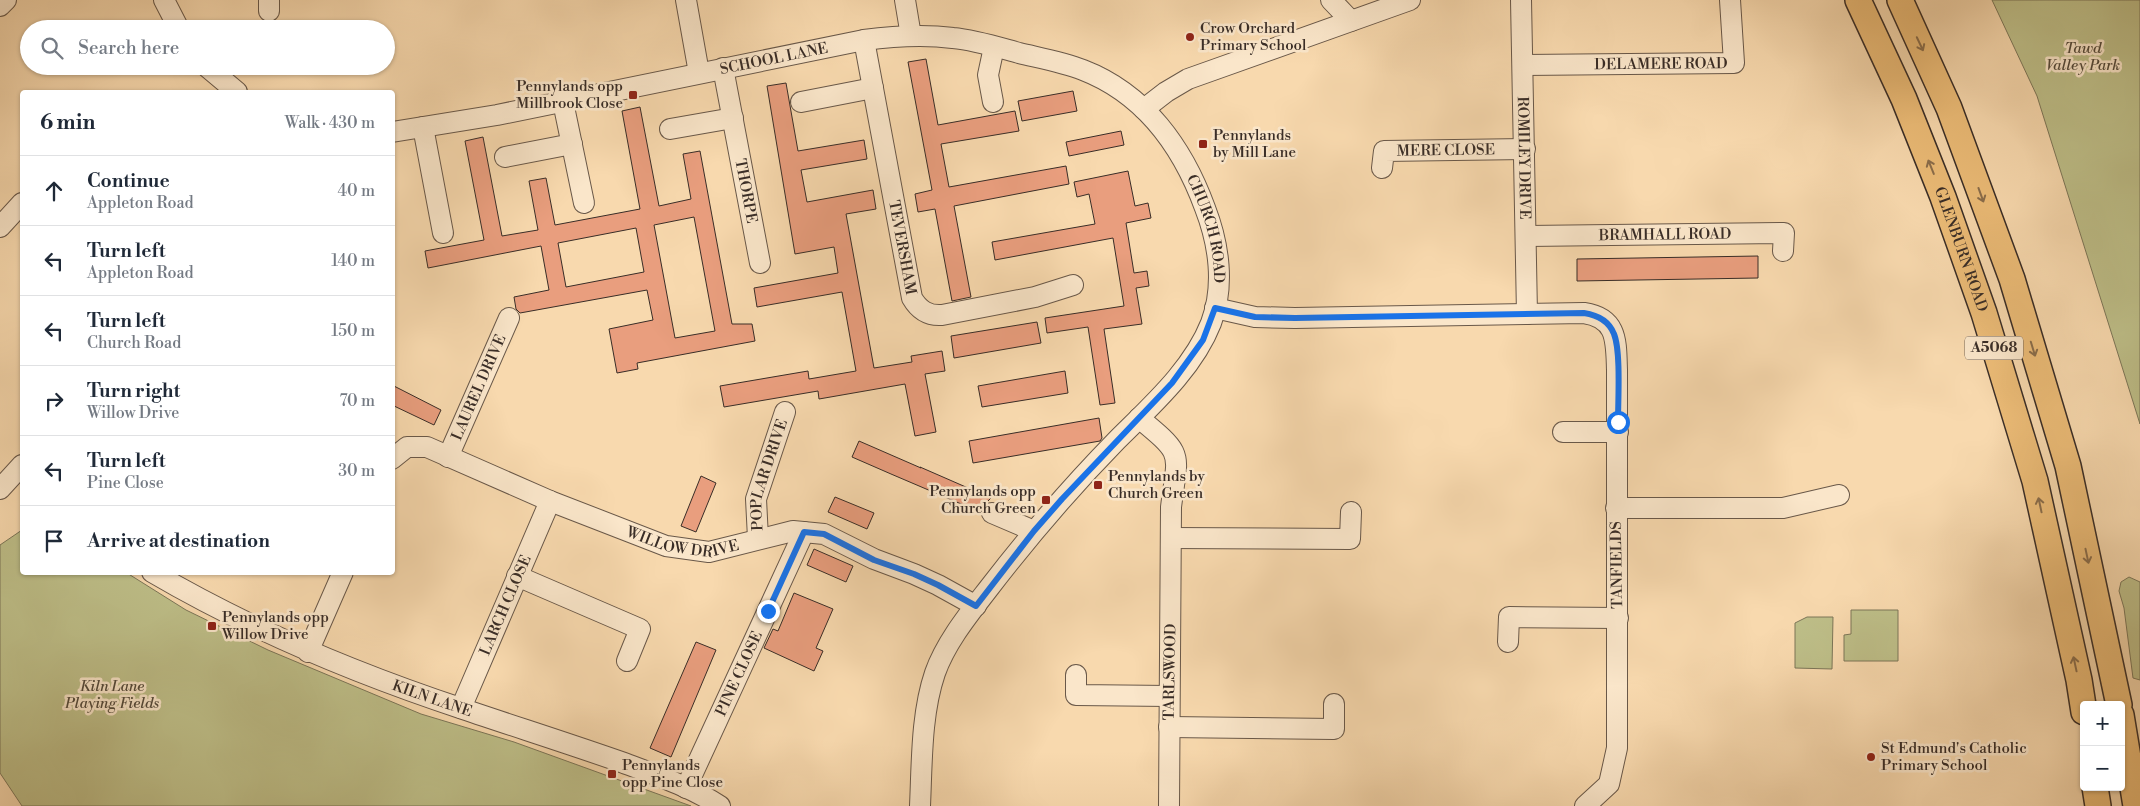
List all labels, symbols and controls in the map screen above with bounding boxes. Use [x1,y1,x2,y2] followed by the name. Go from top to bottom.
[1200,19,1307,55] place label: Crow Orchard Primary School
[20,20,395,75] search box
[1184,31,1196,43] marker: Crow Orchard Primary School
[38,34,66,62] icon: search
[78,36,179,60] text: Search here
[1916,36,1925,51] one-way arrow
[718,38,830,79] street label: SCHOOL LANE
[2046,39,2120,75] park label: Tawd Valley Park
[1594,54,1728,74] street label: DELAMERE ROAD
[516,77,623,113] place label: Pennylands opp Millbrook Close
[627,89,639,101] marker: Pennylands opp Millbrook Close
[1513,96,1535,220] street label: ROMILEY DRIVE
[40,110,95,136] text: 6 min
[285,113,375,133] text: Walk · 430 m
[1213,126,1296,162] place label: Pennylands by Mill Lane
[1197,138,1209,150] marker: Pennylands by Mill Lane
[1397,140,1495,160] street label: MERE CLOSE
[731,157,762,225] street label: THORPE
[1926,160,1935,175] one-way arrow
[87,169,170,193] text: Continue
[1182,171,1228,283] street label: CHURCH ROAD
[40,177,68,205] icon: ahead
[338,181,375,201] text: 40 m
[1930,184,1992,314] street label: GLENBURN ROAD
[1977,186,1986,202] one-way arrow
[87,193,194,213] text: Appleton Road
[884,199,921,297] street label: TEVERSHAM
[1598,224,1731,245] street label: BRAMHALL ROAD
[87,239,166,263] text: Turn left
[40,247,68,275] icon: left
[331,251,375,271] text: 140 m
[87,263,194,283] text: Appleton Road
[87,309,166,333] text: Turn left
[40,317,68,345] icon: left
[331,321,375,341] text: 150 m
[447,332,510,443] street label: LAUREL DRIVE
[87,333,181,353] text: Church Road
[1965,336,2023,359] road number: A5068
[2028,340,2038,356] one-way arrow
[87,379,180,403] text: Turn right
[40,387,68,415] icon: right
[339,391,375,411] text: 70 m
[87,403,179,423] text: Willow Drive
[1607,411,1630,434] route start
[746,417,791,531] street label: POPLAR DRIVE
[87,449,166,473] text: Turn left
[40,457,68,485] icon: left
[338,461,375,481] text: 30 m
[1108,467,1205,503] place label: Pennylands by Church Green
[87,473,164,493] text: Pine Close
[1092,479,1104,491] marker: Pennylands by Church Green
[929,482,1036,518] place label: Pennylands opp Church Green
[1040,494,1052,506] marker: Pennylands opp Church Green
[2035,497,2044,513] one-way arrow
[1607,521,1627,609] street label: TANFIELDS
[623,522,741,562] street label: WILLOW DRIVE
[40,527,68,555] icon: arrive
[87,529,270,553] text: Arrive at destination
[2083,548,2093,564] one-way arrow
[475,552,535,658] street label: LARCH CLOSE
[757,600,780,623] route end
[221,608,329,644] place label: Pennylands opp Willow Drive
[206,620,218,632] marker: Pennylands opp Willow Drive
[1160,623,1180,721] street label: TARLSWOOD
[711,628,767,719] street label: PINE CLOSE
[2070,656,2079,672] one-way arrow
[390,676,475,721] street label: KILN LANE
[64,677,159,713] park label: Kiln Lane Playing Fields
[2080,701,2125,791] map controls
[2080,701,2125,746] button: +
[1881,739,2027,775] place label: St Edmund's Catholic Primary School
[2080,746,2125,791] button: −
[1865,751,1877,763] marker: St Edmund's Catholic Primary School
[622,756,723,792] place label: Pennylands opp Pine Close
[606,768,618,780] marker: Pennylands opp Pine Close

